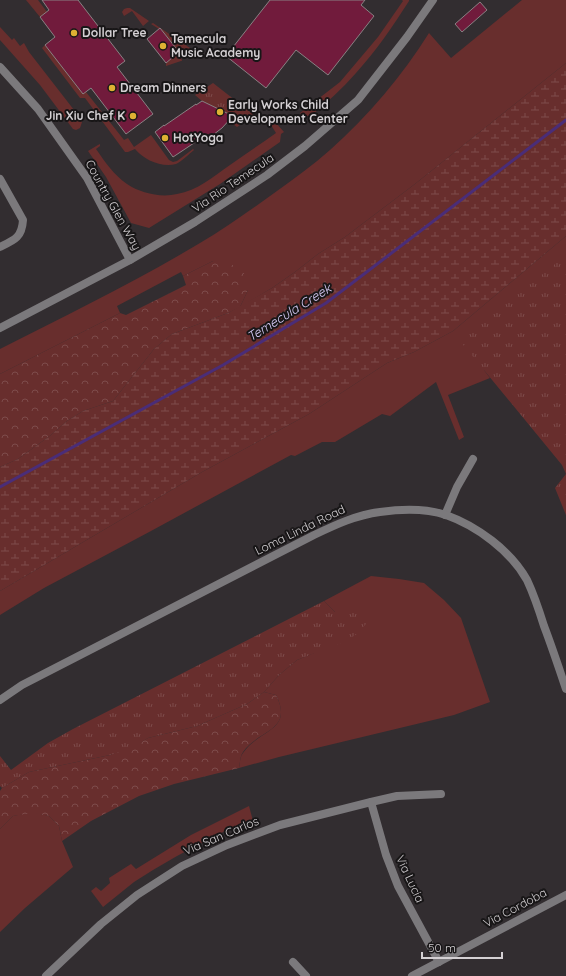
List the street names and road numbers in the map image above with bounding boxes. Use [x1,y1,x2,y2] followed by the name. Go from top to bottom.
[189,150,277,216] street label: Via Rio Temecula
[82,157,145,253] street label: Country Glen Way
[252,501,347,558] street label: Loma Linda Road
[181,813,261,858] street label: Via San Carlos
[393,853,428,905] street label: Via Lucia
[481,885,549,931] street label: Via Cordoba

